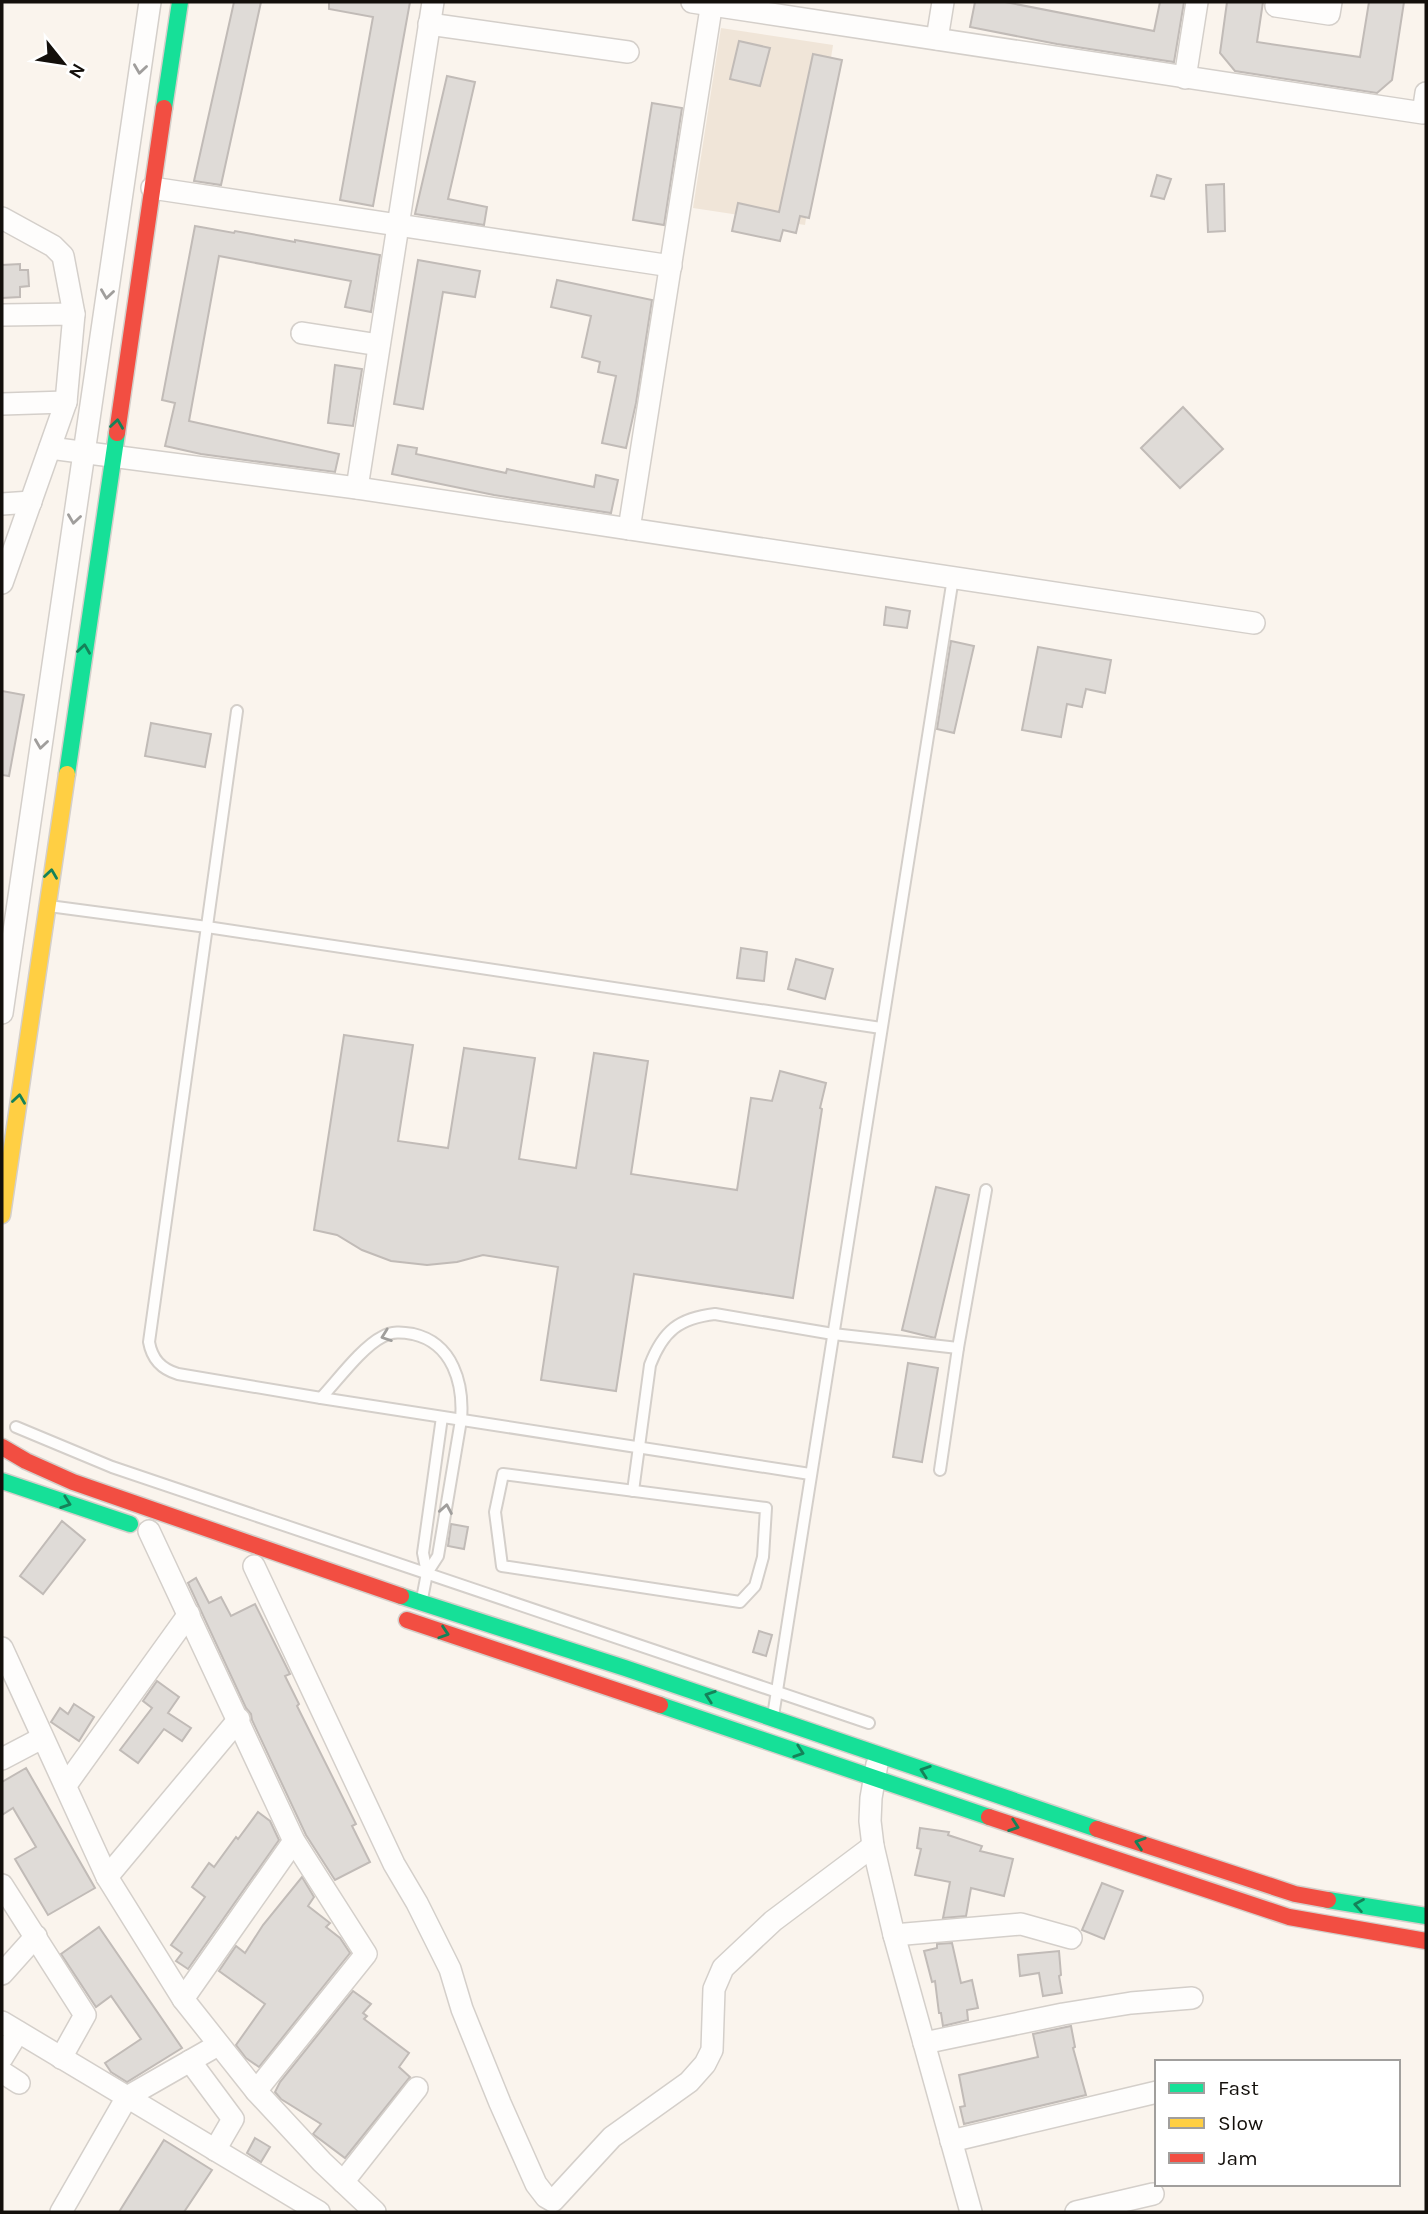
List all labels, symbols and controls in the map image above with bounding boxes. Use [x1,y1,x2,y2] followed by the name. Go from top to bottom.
[28,28,98,98] north arrow
[64,60,90,82] text: N
[133,63,148,75] one-way arrow
[100,288,115,300] one-way arrow
[110,418,125,429] one-way arrow
[67,514,82,525] one-way arrow
[77,643,92,655] one-way arrow
[34,739,49,750] one-way arrow
[43,868,58,880] one-way arrow
[11,1093,26,1105] one-way arrow
[381,1328,393,1342] one-way arrow
[60,1495,72,1509] one-way arrow
[438,1503,453,1515] one-way arrow
[437,1625,449,1639] one-way arrow
[704,1690,716,1705] one-way arrow
[792,1744,804,1758] one-way arrow
[919,1765,931,1779] one-way arrow
[1007,1818,1019,1832] one-way arrow
[1135,1837,1147,1852] one-way arrow
[1353,1898,1365,1913] one-way arrow
[1155,2060,1400,2186] legend
[1218,2076,1259,2100] text: Fast
[1218,2111,1263,2135] text: Slow
[1218,2146,1258,2170] text: Jam

